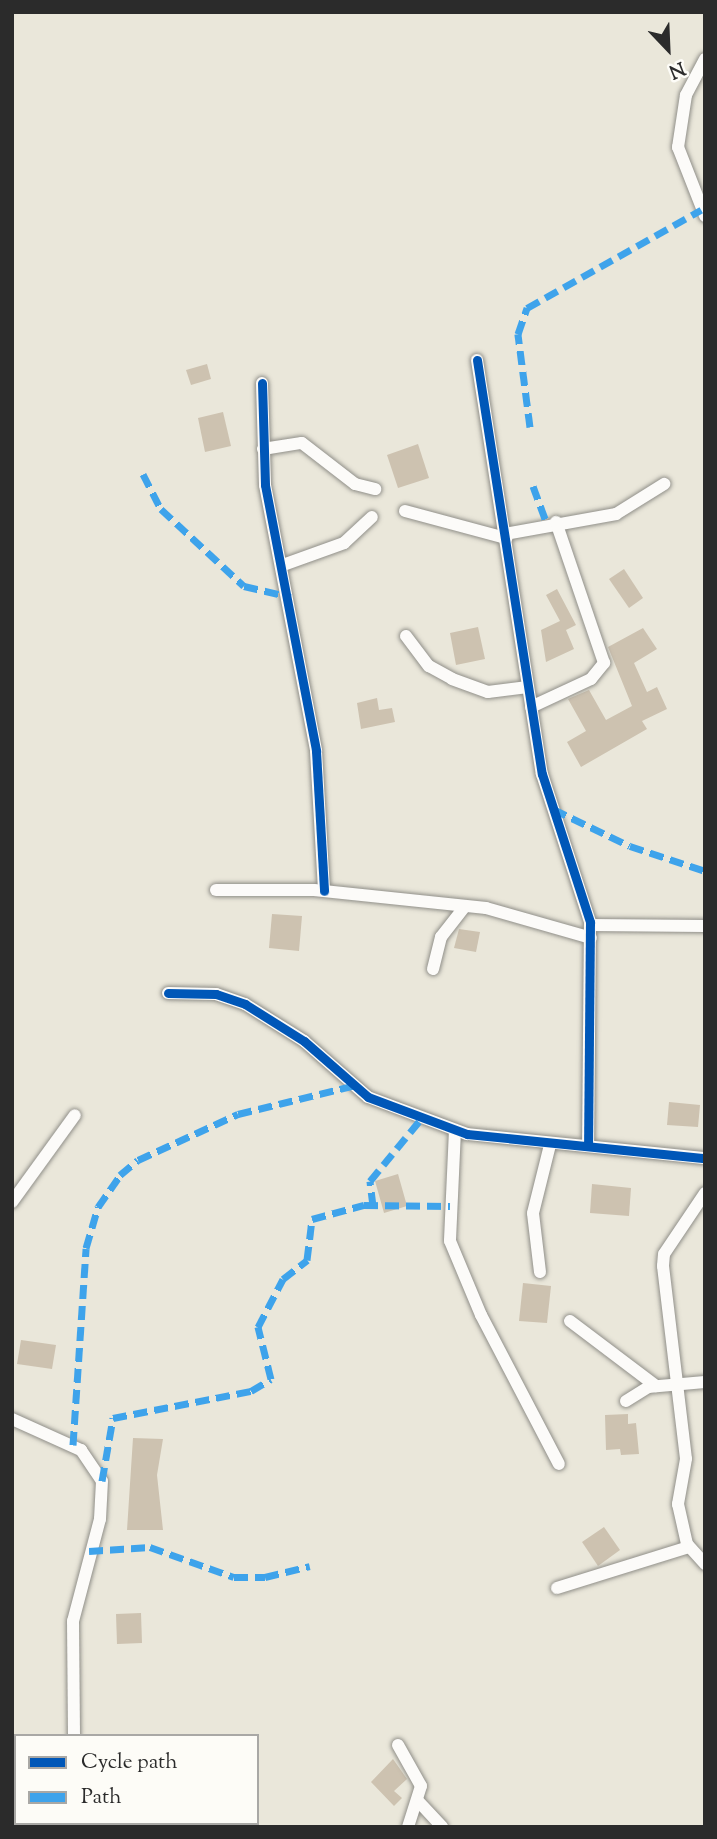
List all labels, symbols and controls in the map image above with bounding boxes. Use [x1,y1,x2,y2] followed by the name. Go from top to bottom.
[633,14,703,84] north arrow
[664,53,689,84] text: N
[14,1734,259,1825] legend
[81,1748,178,1778] text: Cycle path
[81,1783,122,1813] text: Path

